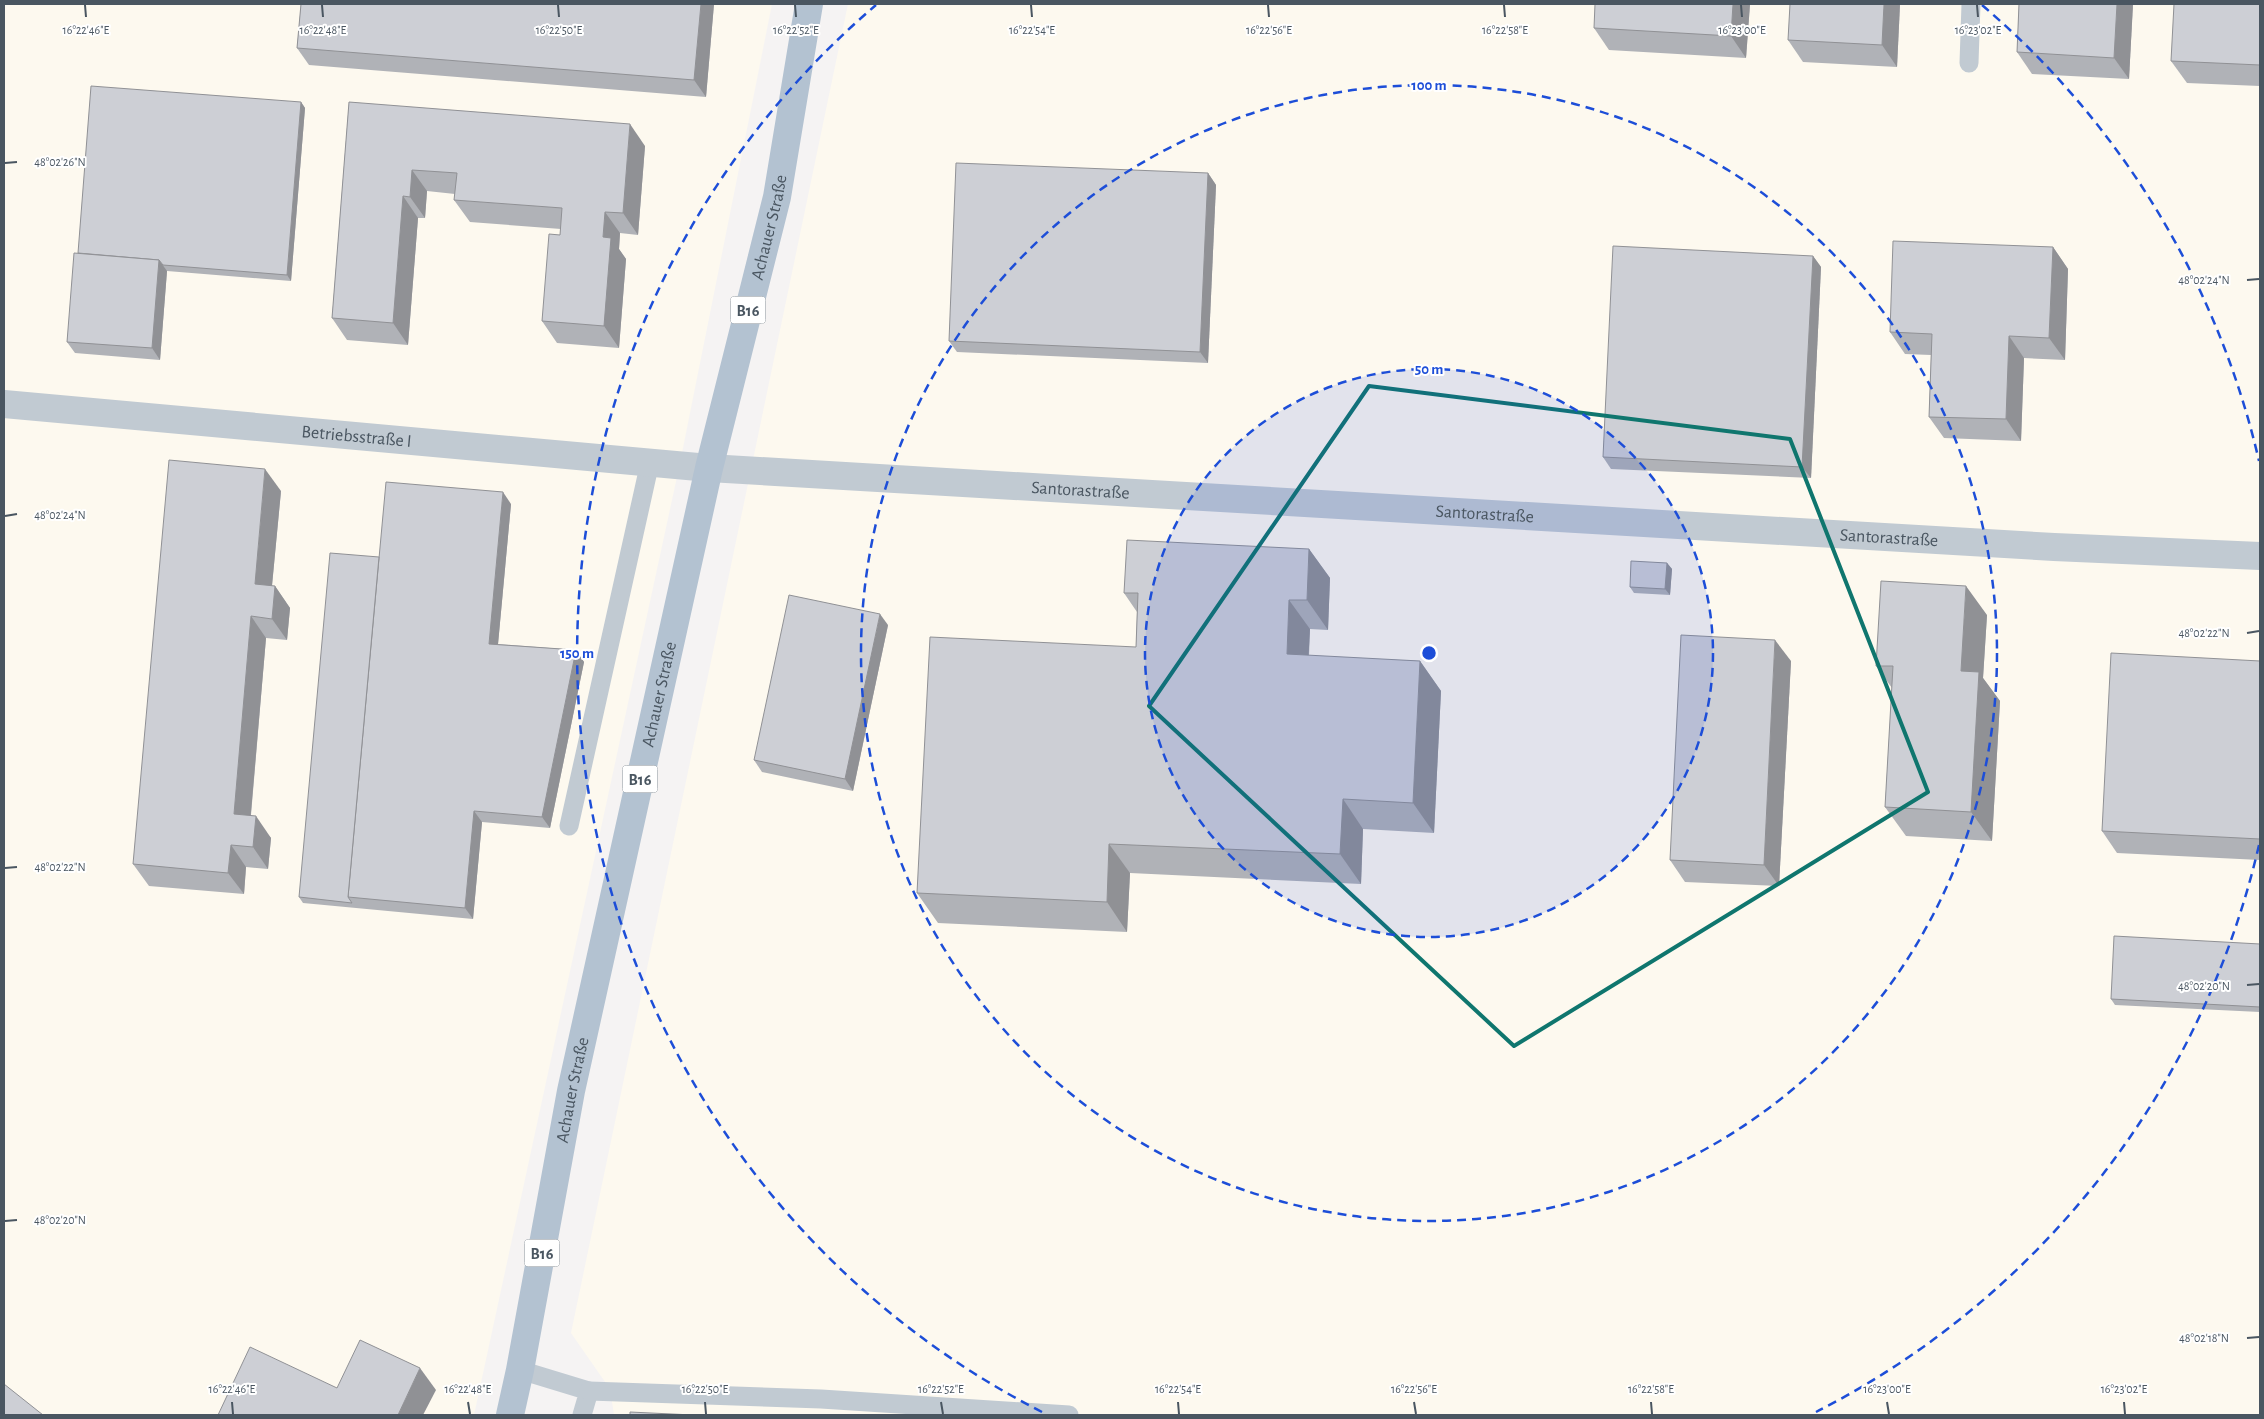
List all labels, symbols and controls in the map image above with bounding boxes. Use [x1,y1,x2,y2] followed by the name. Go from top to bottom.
[63,24,110,36] text: 16°22'46"E
[300,24,347,36] text: 16°22'48"E
[536,24,583,36] text: 16°22'50"E
[773,24,819,36] text: 16°22'52"E
[1009,24,1055,36] text: 16°22'54"E
[1246,24,1292,36] text: 16°22'56"E
[1482,24,1528,36] text: 16°22'58"E
[1718,24,1766,36] text: 16°23'00"E
[1955,24,2002,36] text: 16°23'02"E
[1411,78,1447,93] text: 100 m
[34,156,86,168] text: 48°02'26"N
[749,173,791,282] street label: Achauer Straße
[2178,274,2230,286] text: 48°02'24"N
[730,296,766,324] road number: B16
[1415,362,1443,377] text: 50 m
[301,423,412,451] street label: Betriebsstraße I
[1031,479,1130,503] street label: Santorastraße
[1435,503,1534,526] street label: Santorastraße
[34,509,86,521] text: 48°02'24"N
[1839,526,1939,550] street label: Santorastraße
[2178,627,2230,639] text: 48°02'22"N
[639,640,680,749] street label: Achauer Straße
[1420,644,1438,662] centre of rings
[560,646,594,661] text: 150 m
[622,766,658,792] road number: B16
[34,861,86,873] text: 48°02'22"N
[2178,980,2230,992] text: 48°02'20"N
[554,1036,593,1144] street label: Achauer Straße
[34,1214,86,1226] text: 48°02'20"N
[524,1240,560,1266] road number: B16
[2179,1332,2229,1344] text: 48°02'18"N
[209,1383,256,1395] text: 16°22'46"E
[445,1383,492,1395] text: 16°22'48"E
[682,1383,729,1395] text: 16°22'50"E
[918,1383,964,1395] text: 16°22'52"E
[1155,1383,1201,1395] text: 16°22'54"E
[1391,1383,1437,1395] text: 16°22'56"E
[1628,1383,1674,1395] text: 16°22'58"E
[1863,1383,1911,1395] text: 16°23'00"E
[2101,1383,2148,1395] text: 16°23'02"E

